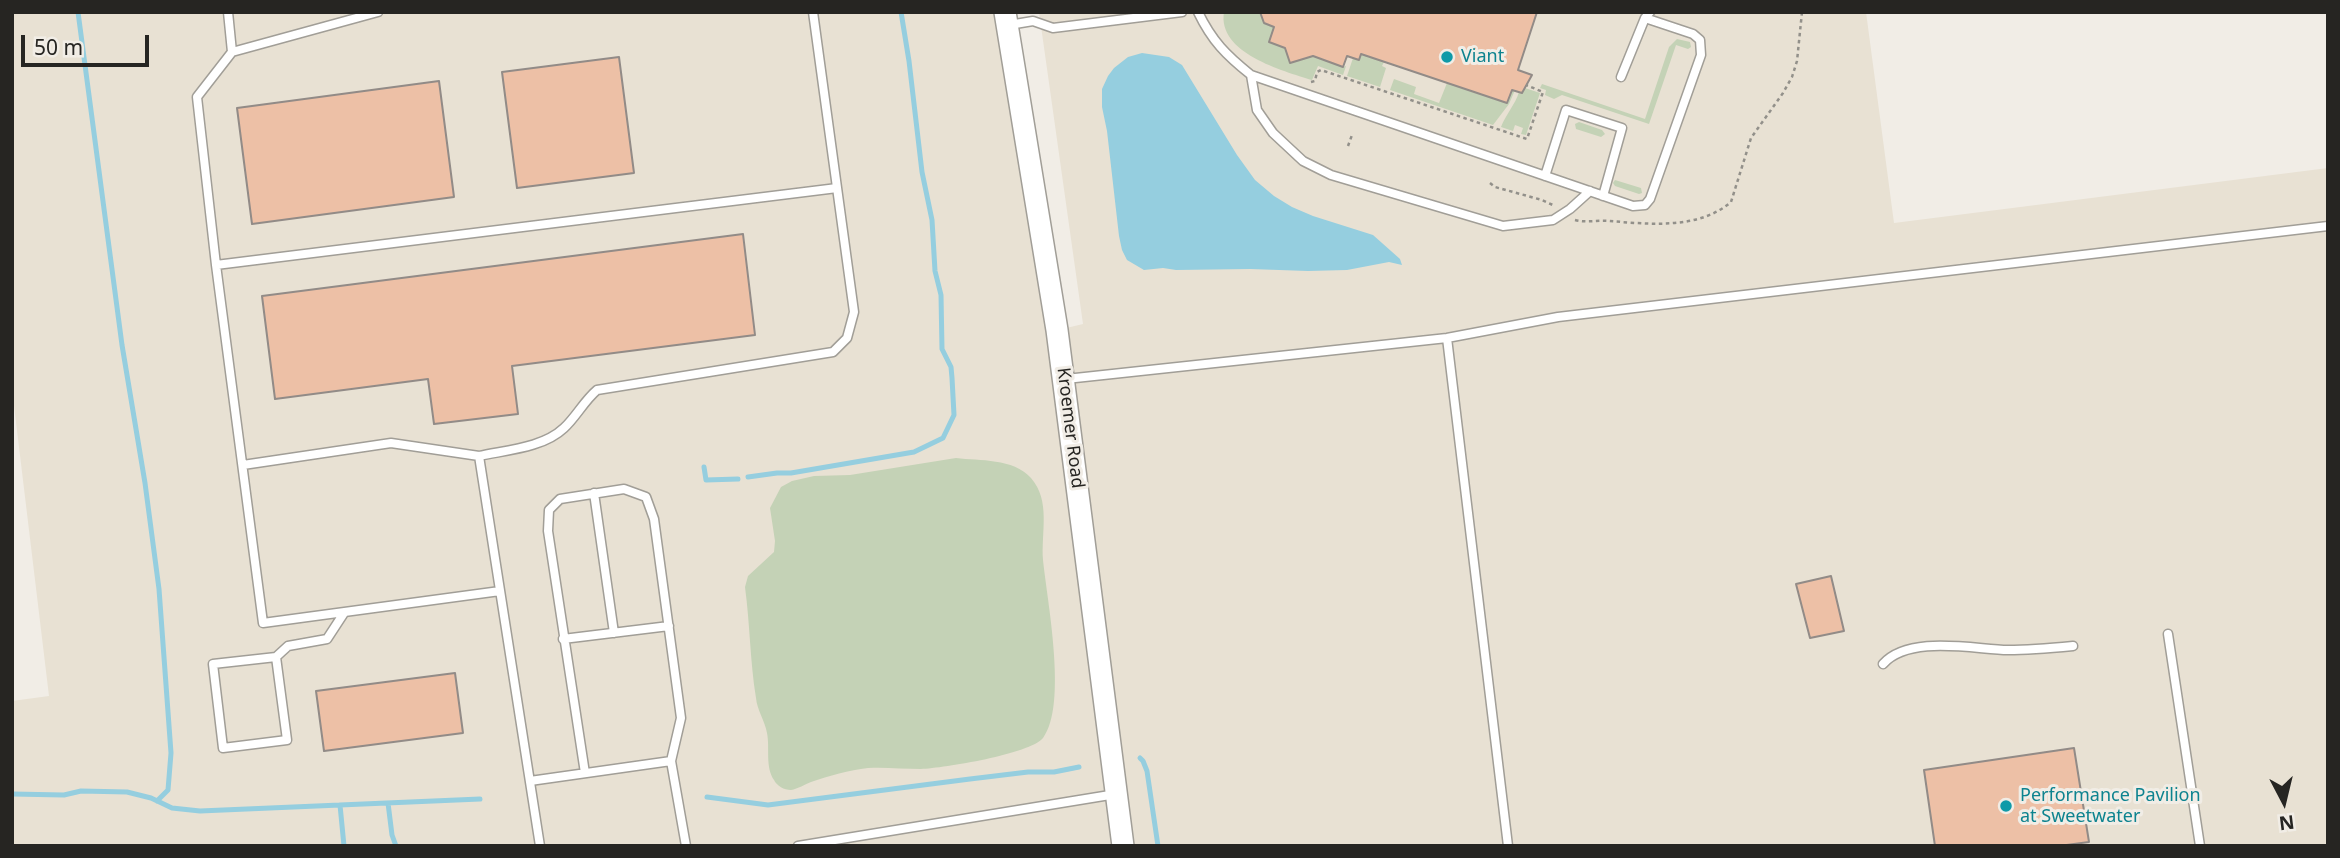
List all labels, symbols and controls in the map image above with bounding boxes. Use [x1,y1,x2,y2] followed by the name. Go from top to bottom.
[24,21,152,65] scale bar
[34,33,83,61] text: 50 m
[1461,46,1504,68] place label: Viant
[1439,49,1455,65] marker: Viant
[1052,366,1088,490] street label: Kroemer Road
[2249,767,2319,837] north arrow
[2020,785,2201,828] place label: Performance Pavilion at Sweetwater
[1998,798,2014,814] marker: Performance Pavilion at Sweetwater
[2277,809,2296,837] text: N

